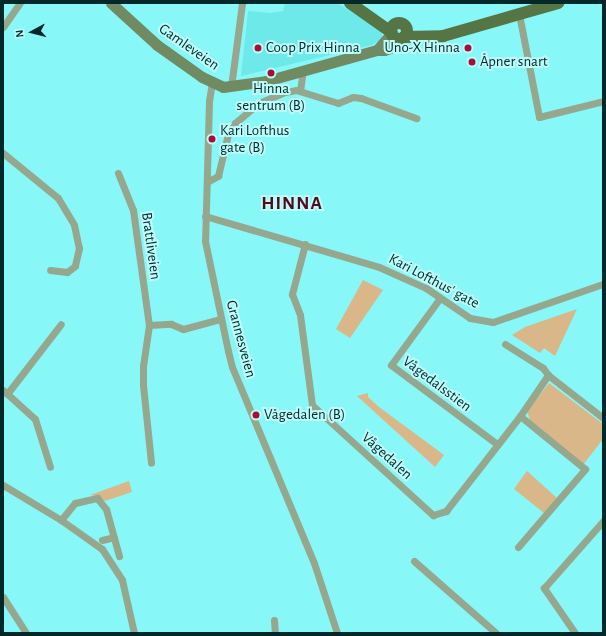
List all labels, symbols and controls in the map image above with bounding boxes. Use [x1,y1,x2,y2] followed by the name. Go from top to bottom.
[12,12,52,52] north arrow
[155,20,223,74] street label: Gamleveien
[14,29,26,38] text: N
[266,39,360,57] place label: Coop Prix Hinna
[385,39,460,57] place label: Uno-X Hinna
[253,43,263,53] marker: Coop Prix Hinna
[463,43,473,53] marker: Uno-X Hinna
[480,53,548,71] place label: Åpner snart
[467,57,477,67] marker: Åpner snart
[266,68,276,78] marker: Hinna sentrum (B)
[237,79,305,114] place label: Hinna sentrum (B)
[220,121,289,156] place label: Kari Lofthus gate (B)
[207,134,217,144] marker: Kari Lofthus gate (B)
[261,193,323,215] district label: HINNA
[137,211,165,281] street label: Brattliveien
[386,250,482,312] street label: Kari Lofthus' gate
[222,298,260,380] street label: Grannesveien
[399,352,475,416] street label: Vågedalsstien
[264,406,345,424] place label: Vågedalen (B)
[251,410,261,420] marker: Vågedalen (B)
[358,429,416,483] street label: Vågedalen

